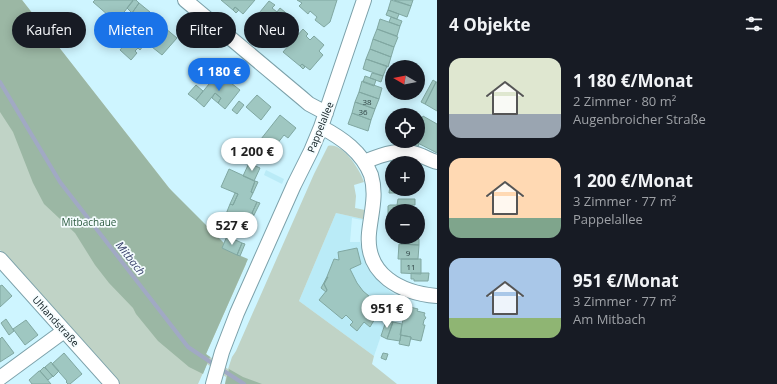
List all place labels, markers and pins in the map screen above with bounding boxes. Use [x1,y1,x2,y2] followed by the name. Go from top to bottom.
[182,58,256,92] pin: 1 180 €
[215,138,289,172] pin: 1 200 €
[204,212,260,246] pin: 527 €
[359,295,415,329] pin: 951 €

